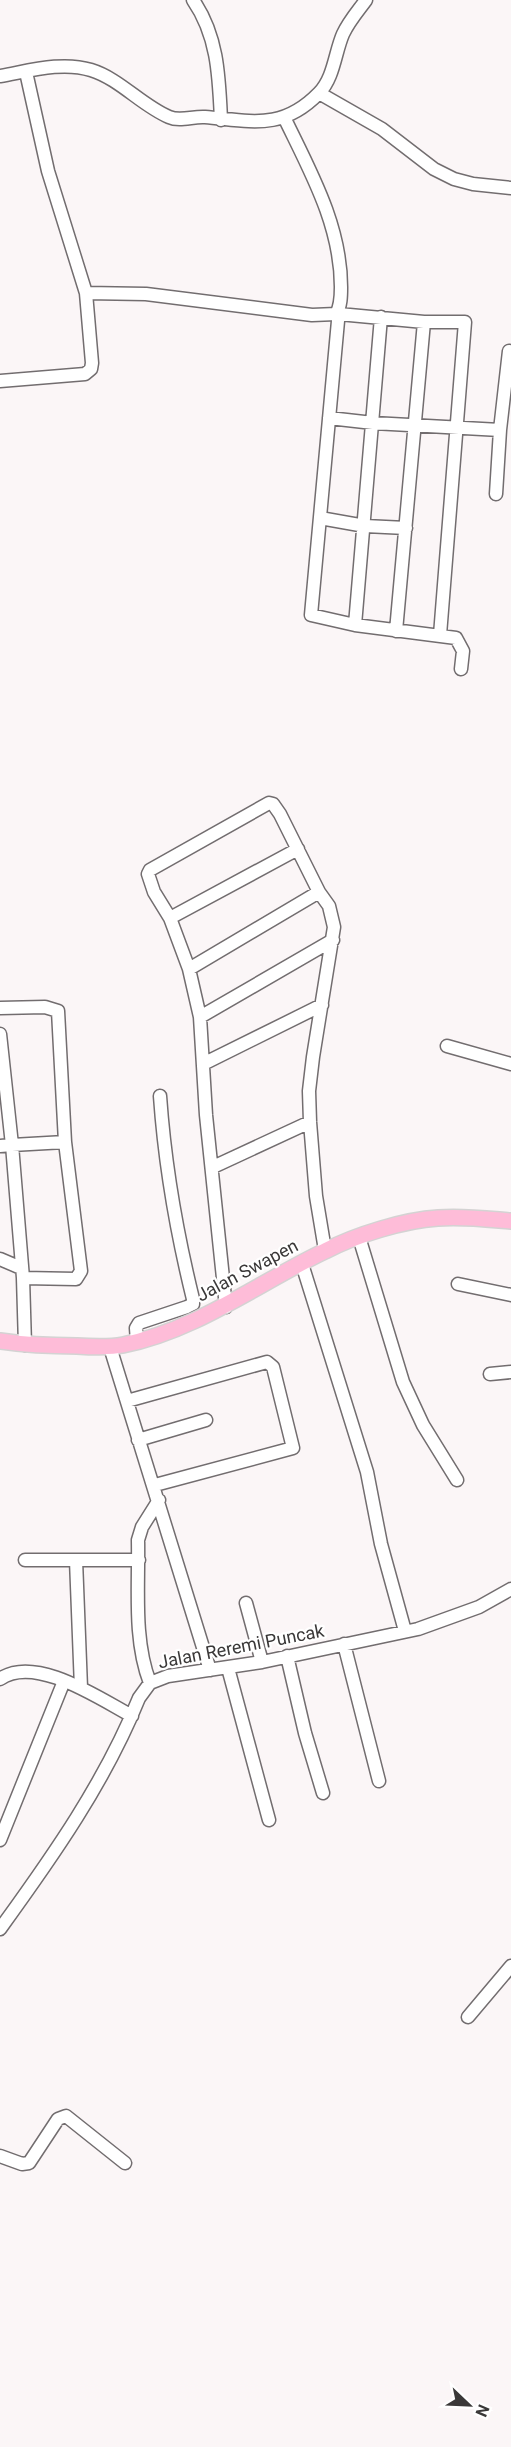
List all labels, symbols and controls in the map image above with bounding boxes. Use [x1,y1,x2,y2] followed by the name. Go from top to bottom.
[193,1234,301,1306] street label: Jalan Swapen
[156,1619,327,1672] street label: Jalan Reremi Puncak
[439,2375,499,2435] north arrow
[471,2402,493,2420] text: N

